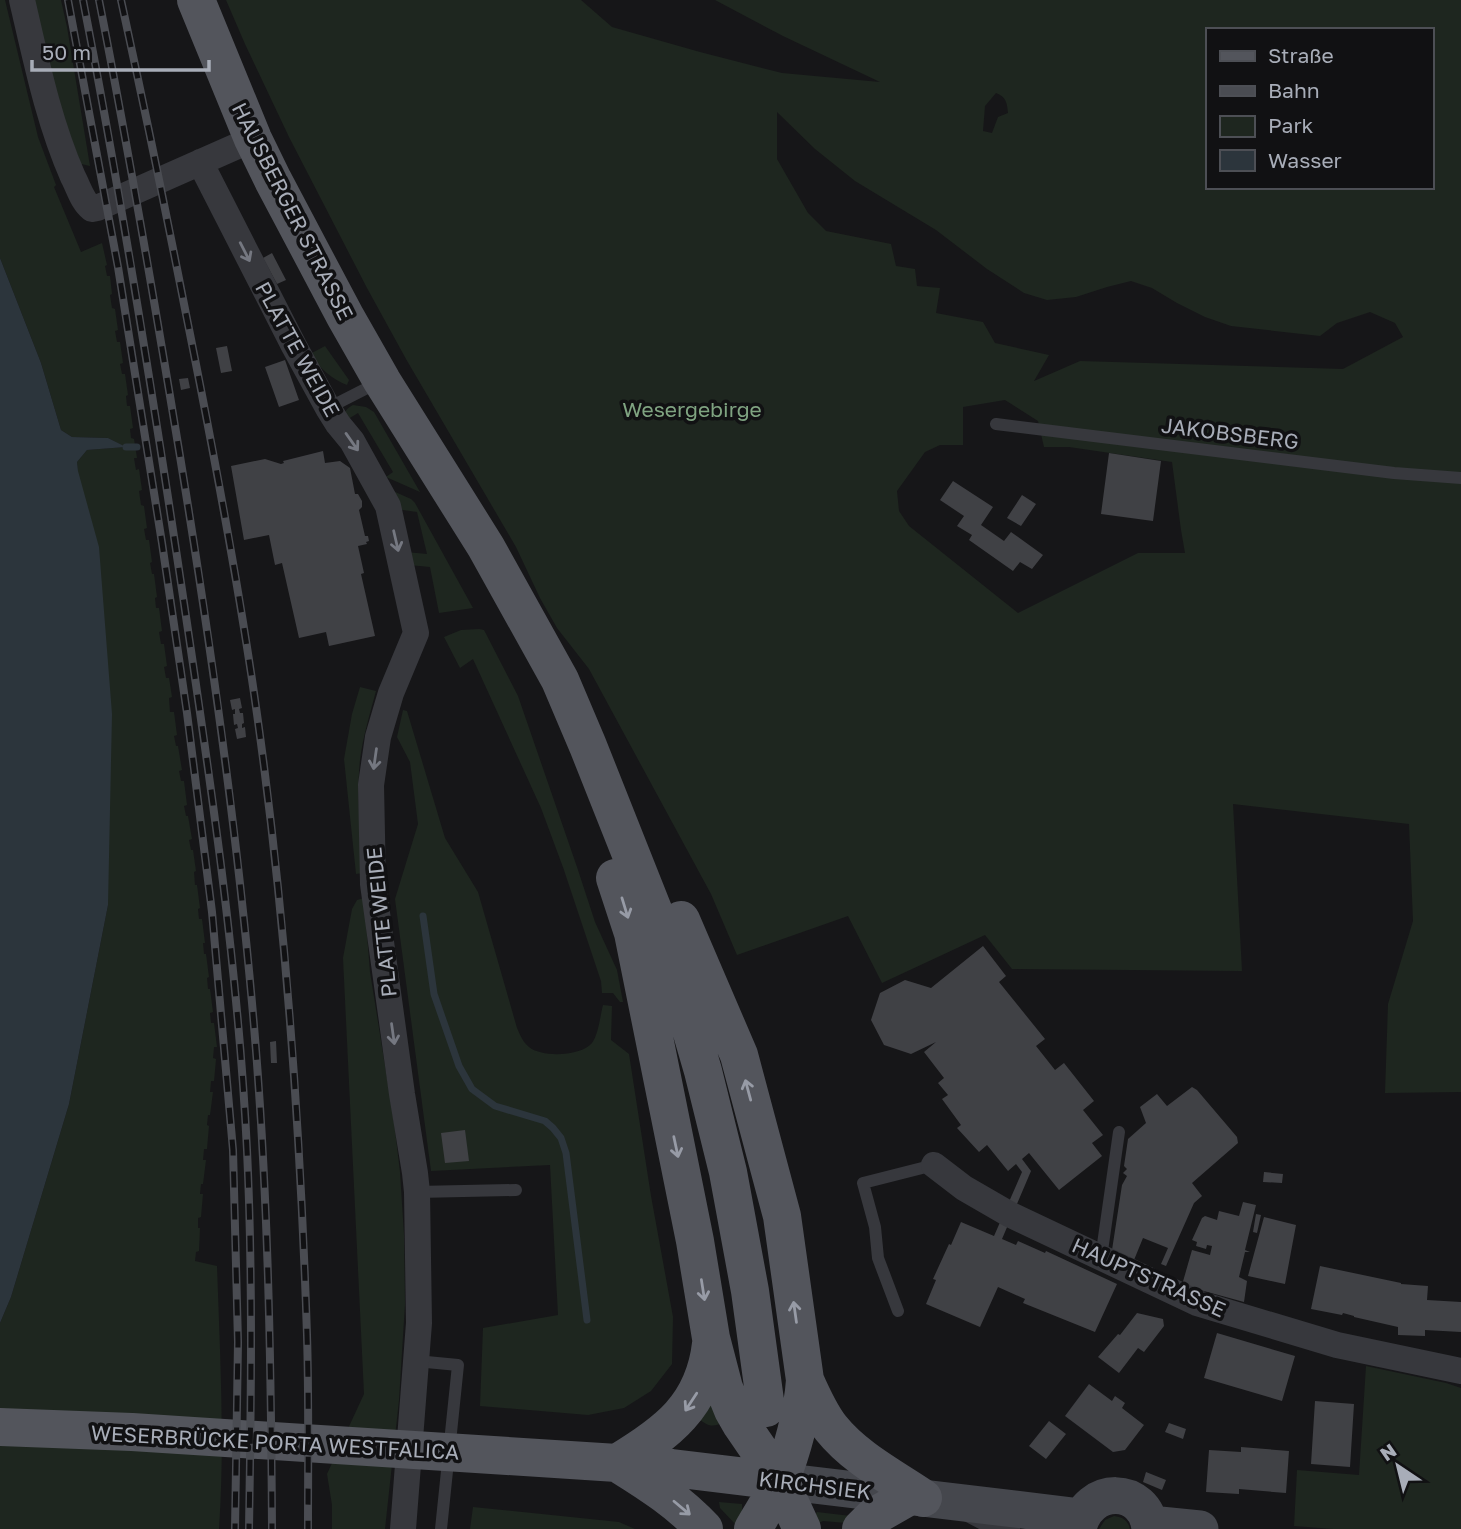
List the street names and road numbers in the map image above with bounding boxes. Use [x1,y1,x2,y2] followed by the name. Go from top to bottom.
[227,98,359,324] street label: HAUSBERGER STRASSE
[250,277,346,421] street label: PLATTE WEIDE
[1160,412,1300,454] street label: JAKOBSBERG
[360,846,402,998] street label: PLATTE WEIDE
[1068,1232,1230,1322] street label: HAUPTSTRASSE
[90,1419,460,1465] street label: WESERBRÜCKE PORTA WESTFALICA
[757,1465,873,1505] street label: KIRCHSIEK

